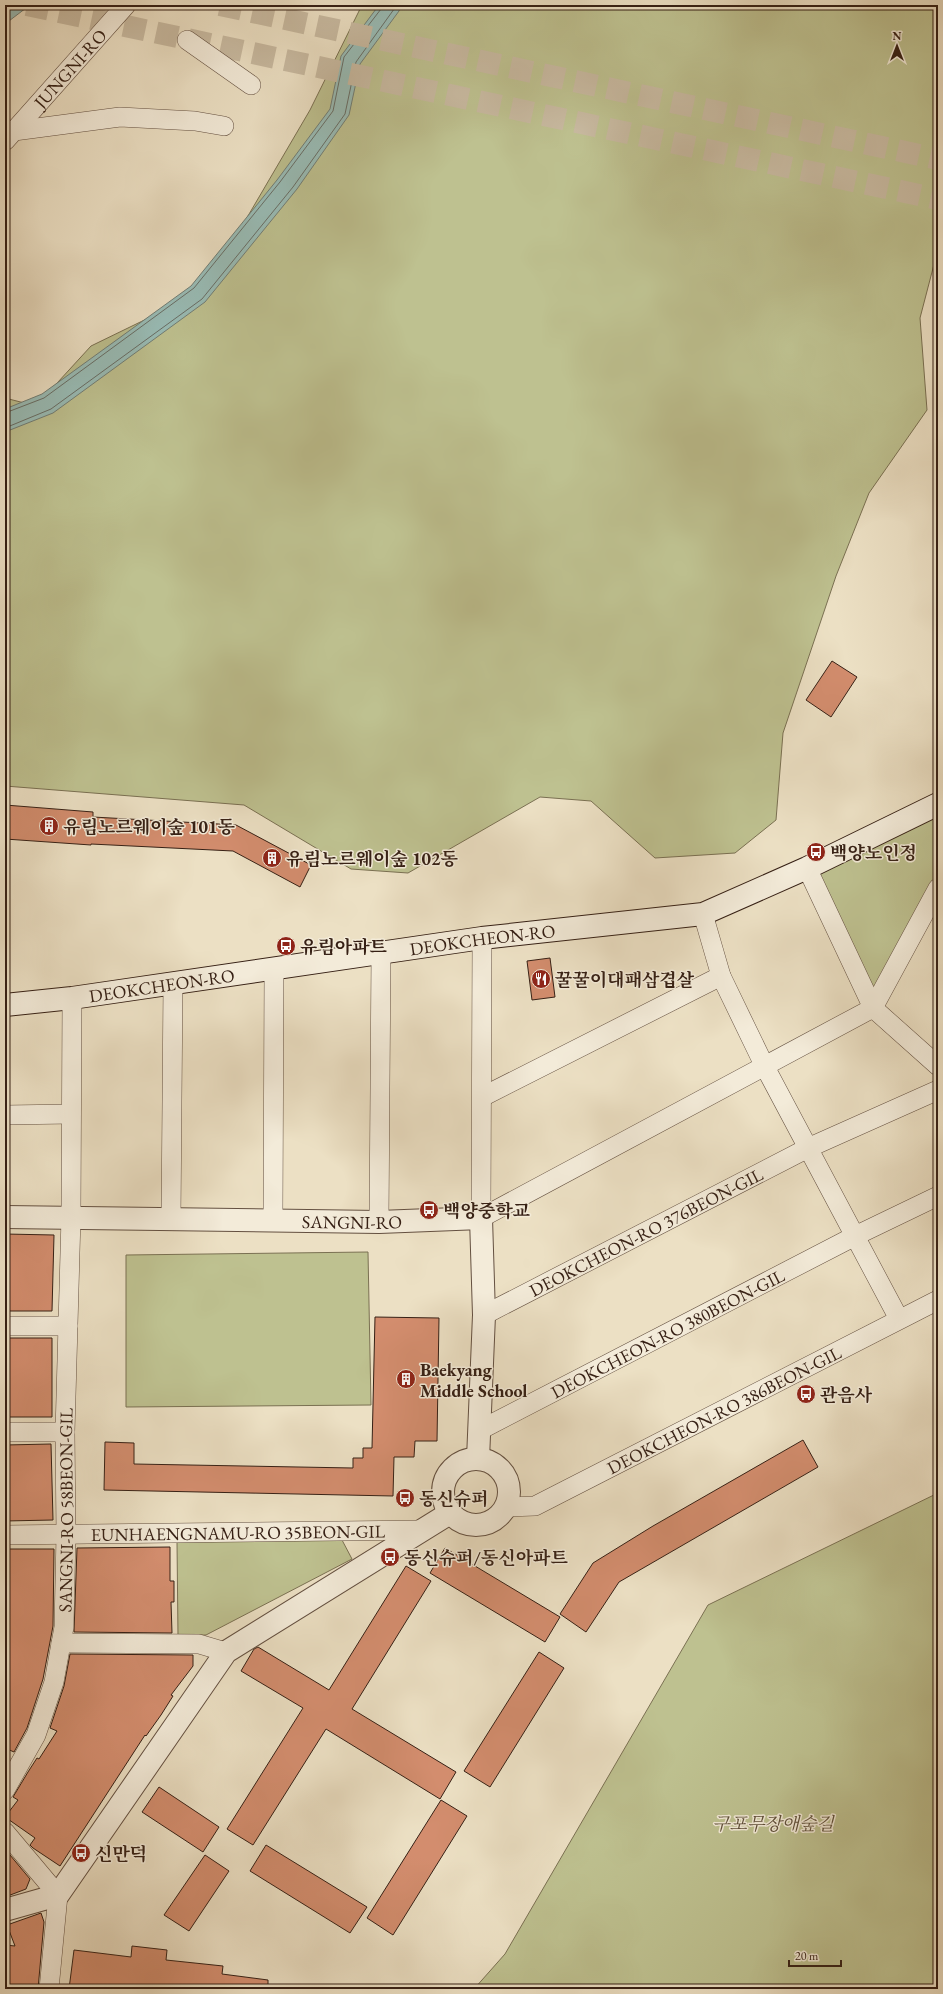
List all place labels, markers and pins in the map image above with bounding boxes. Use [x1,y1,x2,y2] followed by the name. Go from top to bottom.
[38,815,60,837] building icon: 유림노르웨이숲 101동
[63,815,236,838] place label: 유림노르웨이숲 101동
[805,841,827,863] bus stop icon: 백양노인정
[830,841,917,864] place label: 백양노인정
[261,847,283,869] building icon: 유림노르웨이숲 102동
[286,847,459,870] place label: 유림노르웨이숲 102동
[275,935,297,957] bus stop icon: 유림아파트
[300,935,388,958] place label: 유림아파트
[530,968,552,990] restaurant icon: 꿀꿀이대패삼겹살
[555,968,695,991] place label: 꿀꿀이대패삼겹살
[418,1199,440,1221] bus stop icon: 백양중학교
[443,1199,531,1222] place label: 백양중학교
[420,1358,527,1402] place label: Baekyang Middle School
[395,1368,417,1390] building icon: Baekyang Middle School
[795,1383,817,1405] bus stop icon: 관음사
[820,1383,873,1406] place label: 관음사
[394,1487,416,1509] bus stop icon: 동신슈퍼
[419,1487,489,1510] place label: 동신슈퍼
[379,1546,401,1568] bus stop icon: 동신슈퍼/동신아파트
[404,1546,568,1569] place label: 동신슈퍼/동신아파트
[70,1842,92,1864] bus stop icon: 신만덕
[95,1842,147,1865] place label: 신만덕

